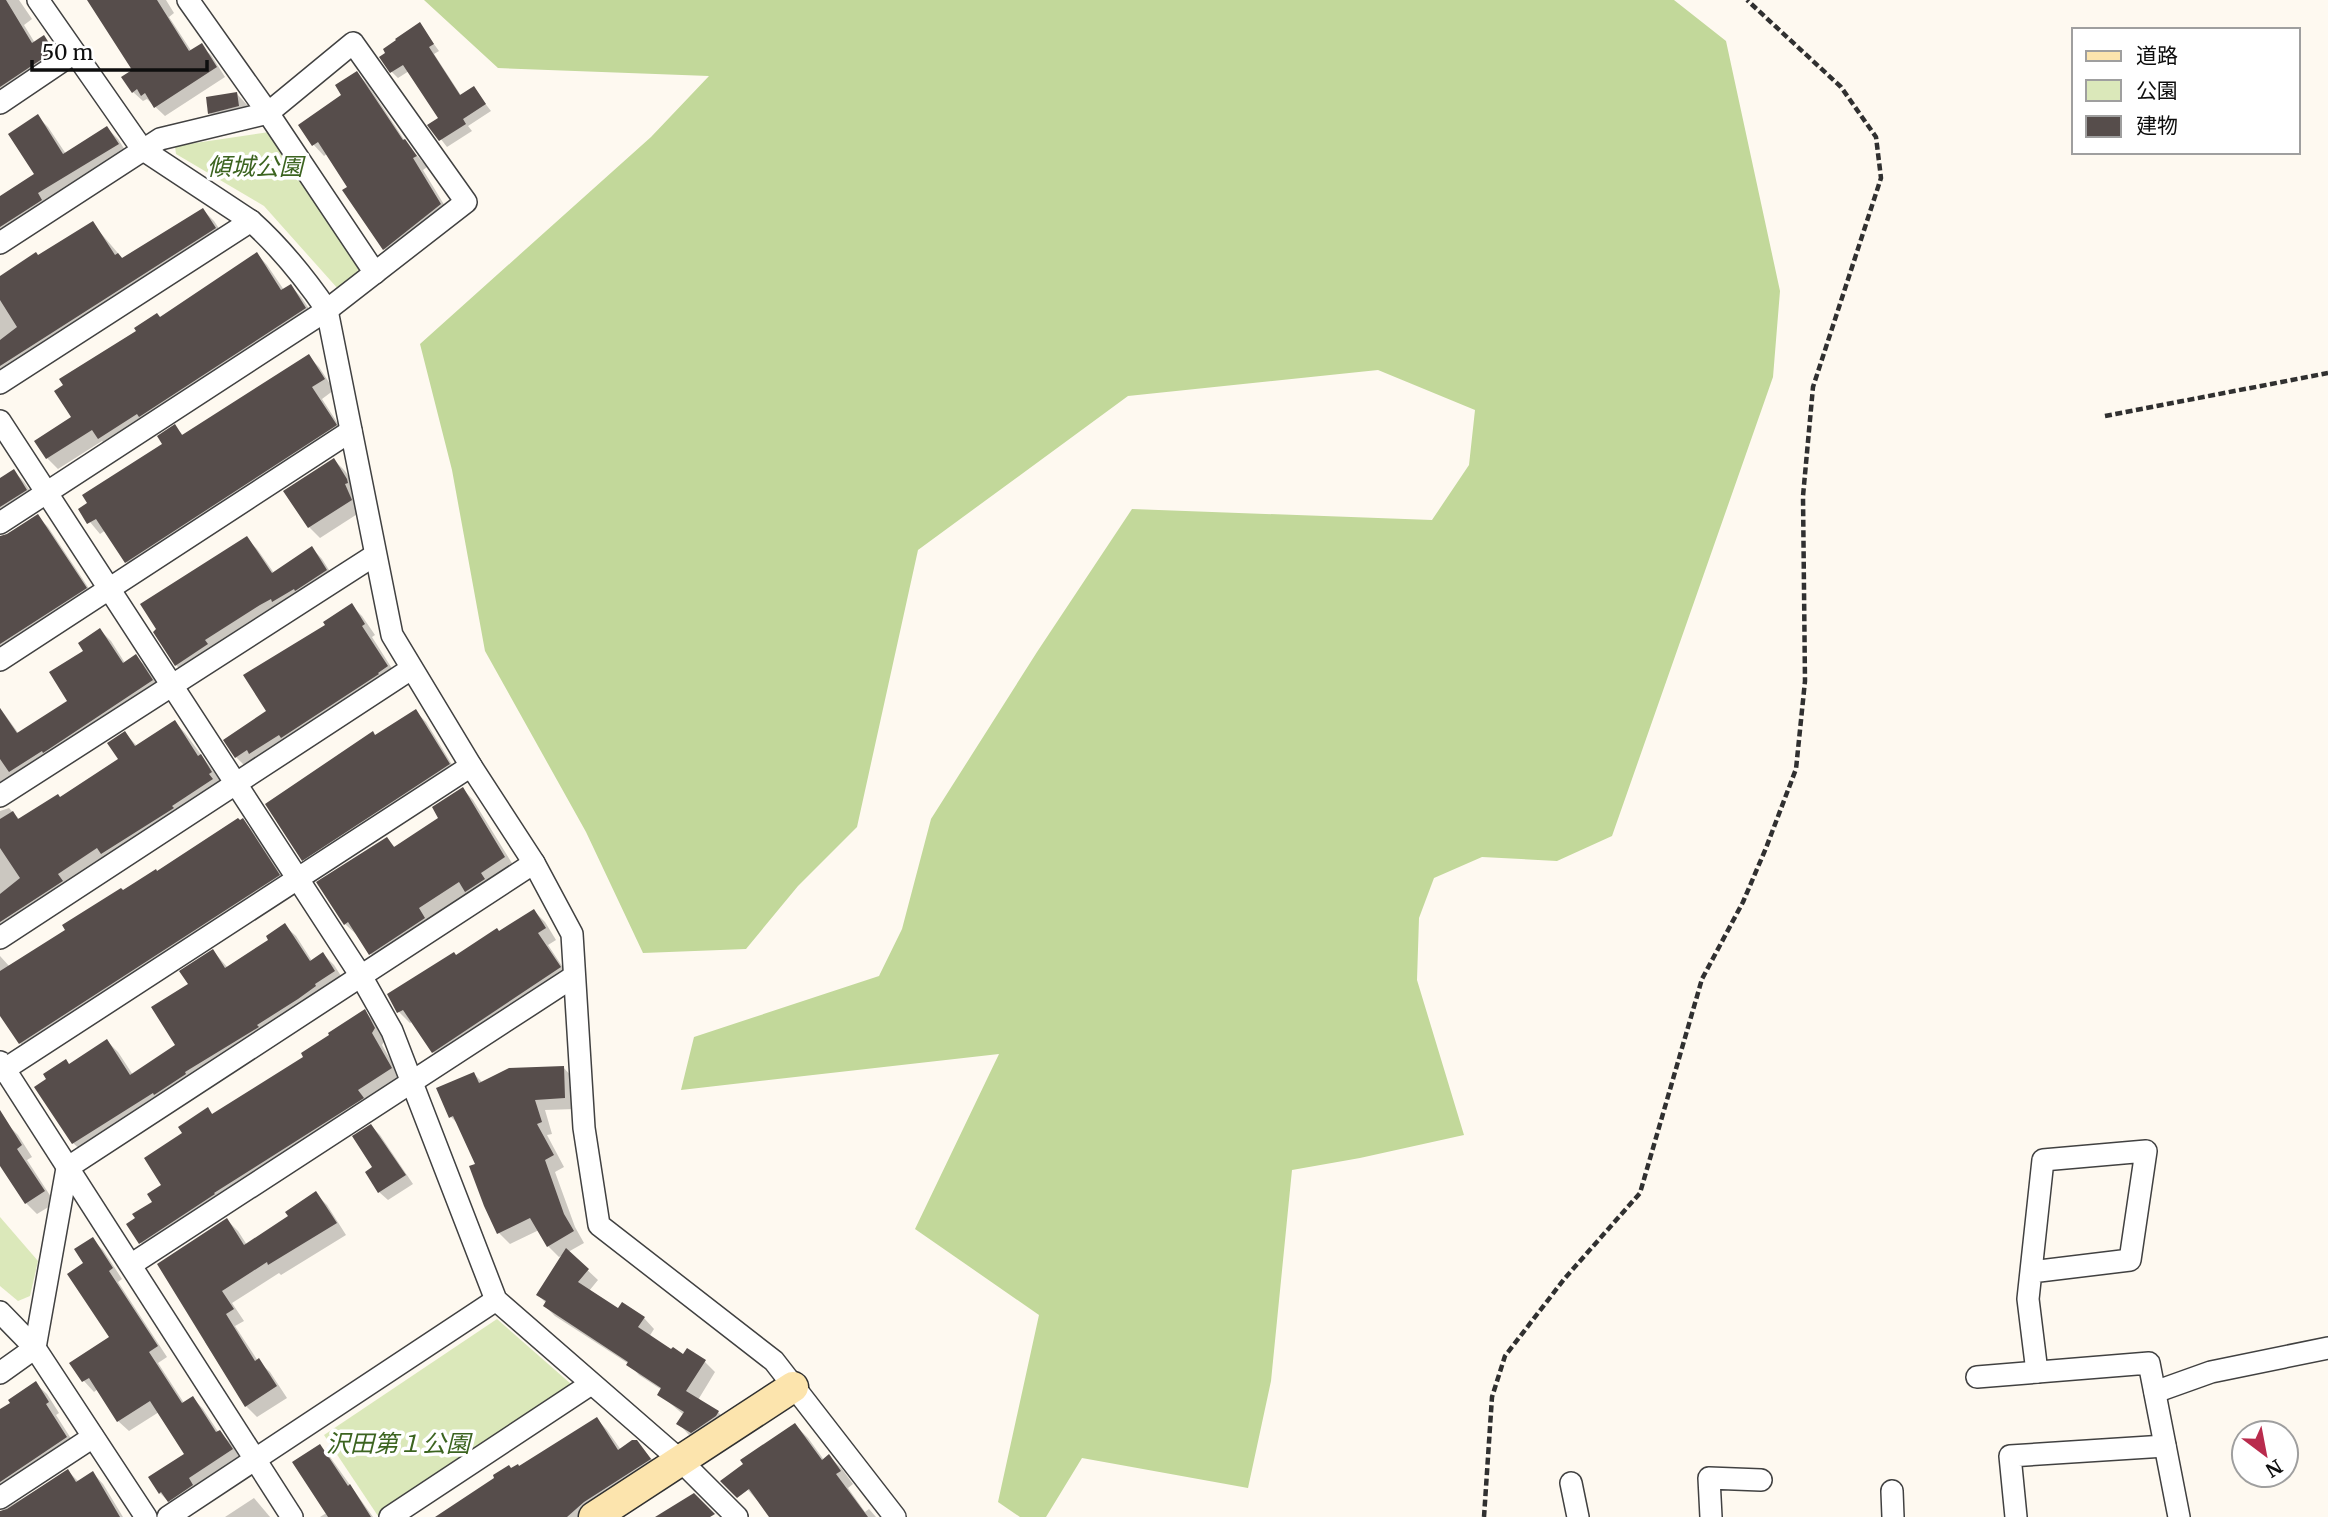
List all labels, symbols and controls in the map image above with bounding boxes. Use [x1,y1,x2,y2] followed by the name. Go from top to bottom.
[32,28,206,72] scale bar
[2072,28,2300,154] legend
[42,39,93,66] text: 50 m
[2136,42,2178,69] text: 道路
[2136,77,2178,104] text: 公園
[2136,112,2178,139] text: 建物
[207,151,306,182] park label: 傾城公園
[2230,1419,2300,1489] north arrow
[326,1428,473,1459] park label: 沢田第１公園
[2261,1454,2287,1483] text: N

